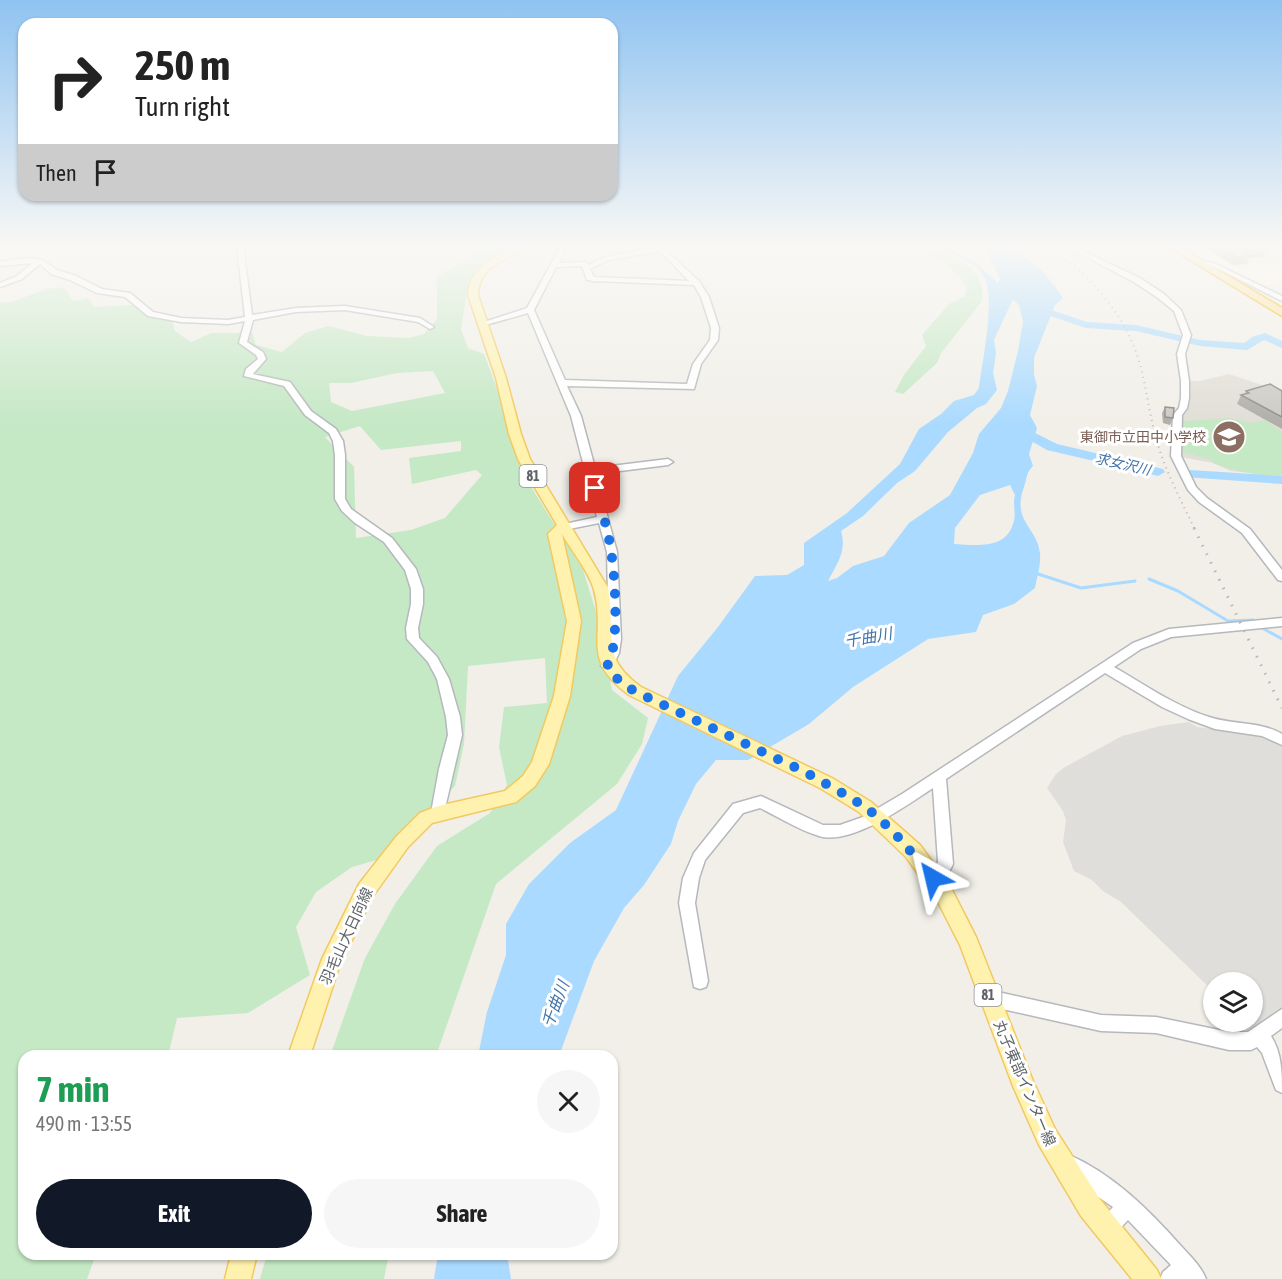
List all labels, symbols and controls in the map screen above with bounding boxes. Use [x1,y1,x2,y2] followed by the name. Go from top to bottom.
[135,41,230,89] text: 250 m
[36,42,114,120] icon: right
[135,91,230,122] text: Turn right
[89,156,122,189] icon: arrive
[36,160,77,186] text: Then
[1211,419,1247,455] school or university icon: 東御市立田中小学校
[1080,429,1206,445] place label: 東御市立田中小学校
[1094,450,1154,479] water label: 求女沢川
[569,462,620,513] pin
[520,465,546,487] road number: 81
[578,471,611,504] icon: arrive
[843,624,895,650] water label: 千曲川
[901,846,965,910] position arrow
[316,885,376,987] street label: 羽毛山大日向線
[1203,972,1263,1032] map controls
[1203,972,1263,1032] button: layers
[538,977,573,1030] water label: 千曲川
[974,984,1002,1006] road number: 81
[991,1018,1059,1148] street label: 丸子東部インター線
[36,1068,110,1110] text: 7 min
[537,1070,600,1133] button: close
[36,1112,132,1135] text: 490 m · 13:55
[36,1179,312,1248] button: Exit
[324,1179,600,1248] button: Share

